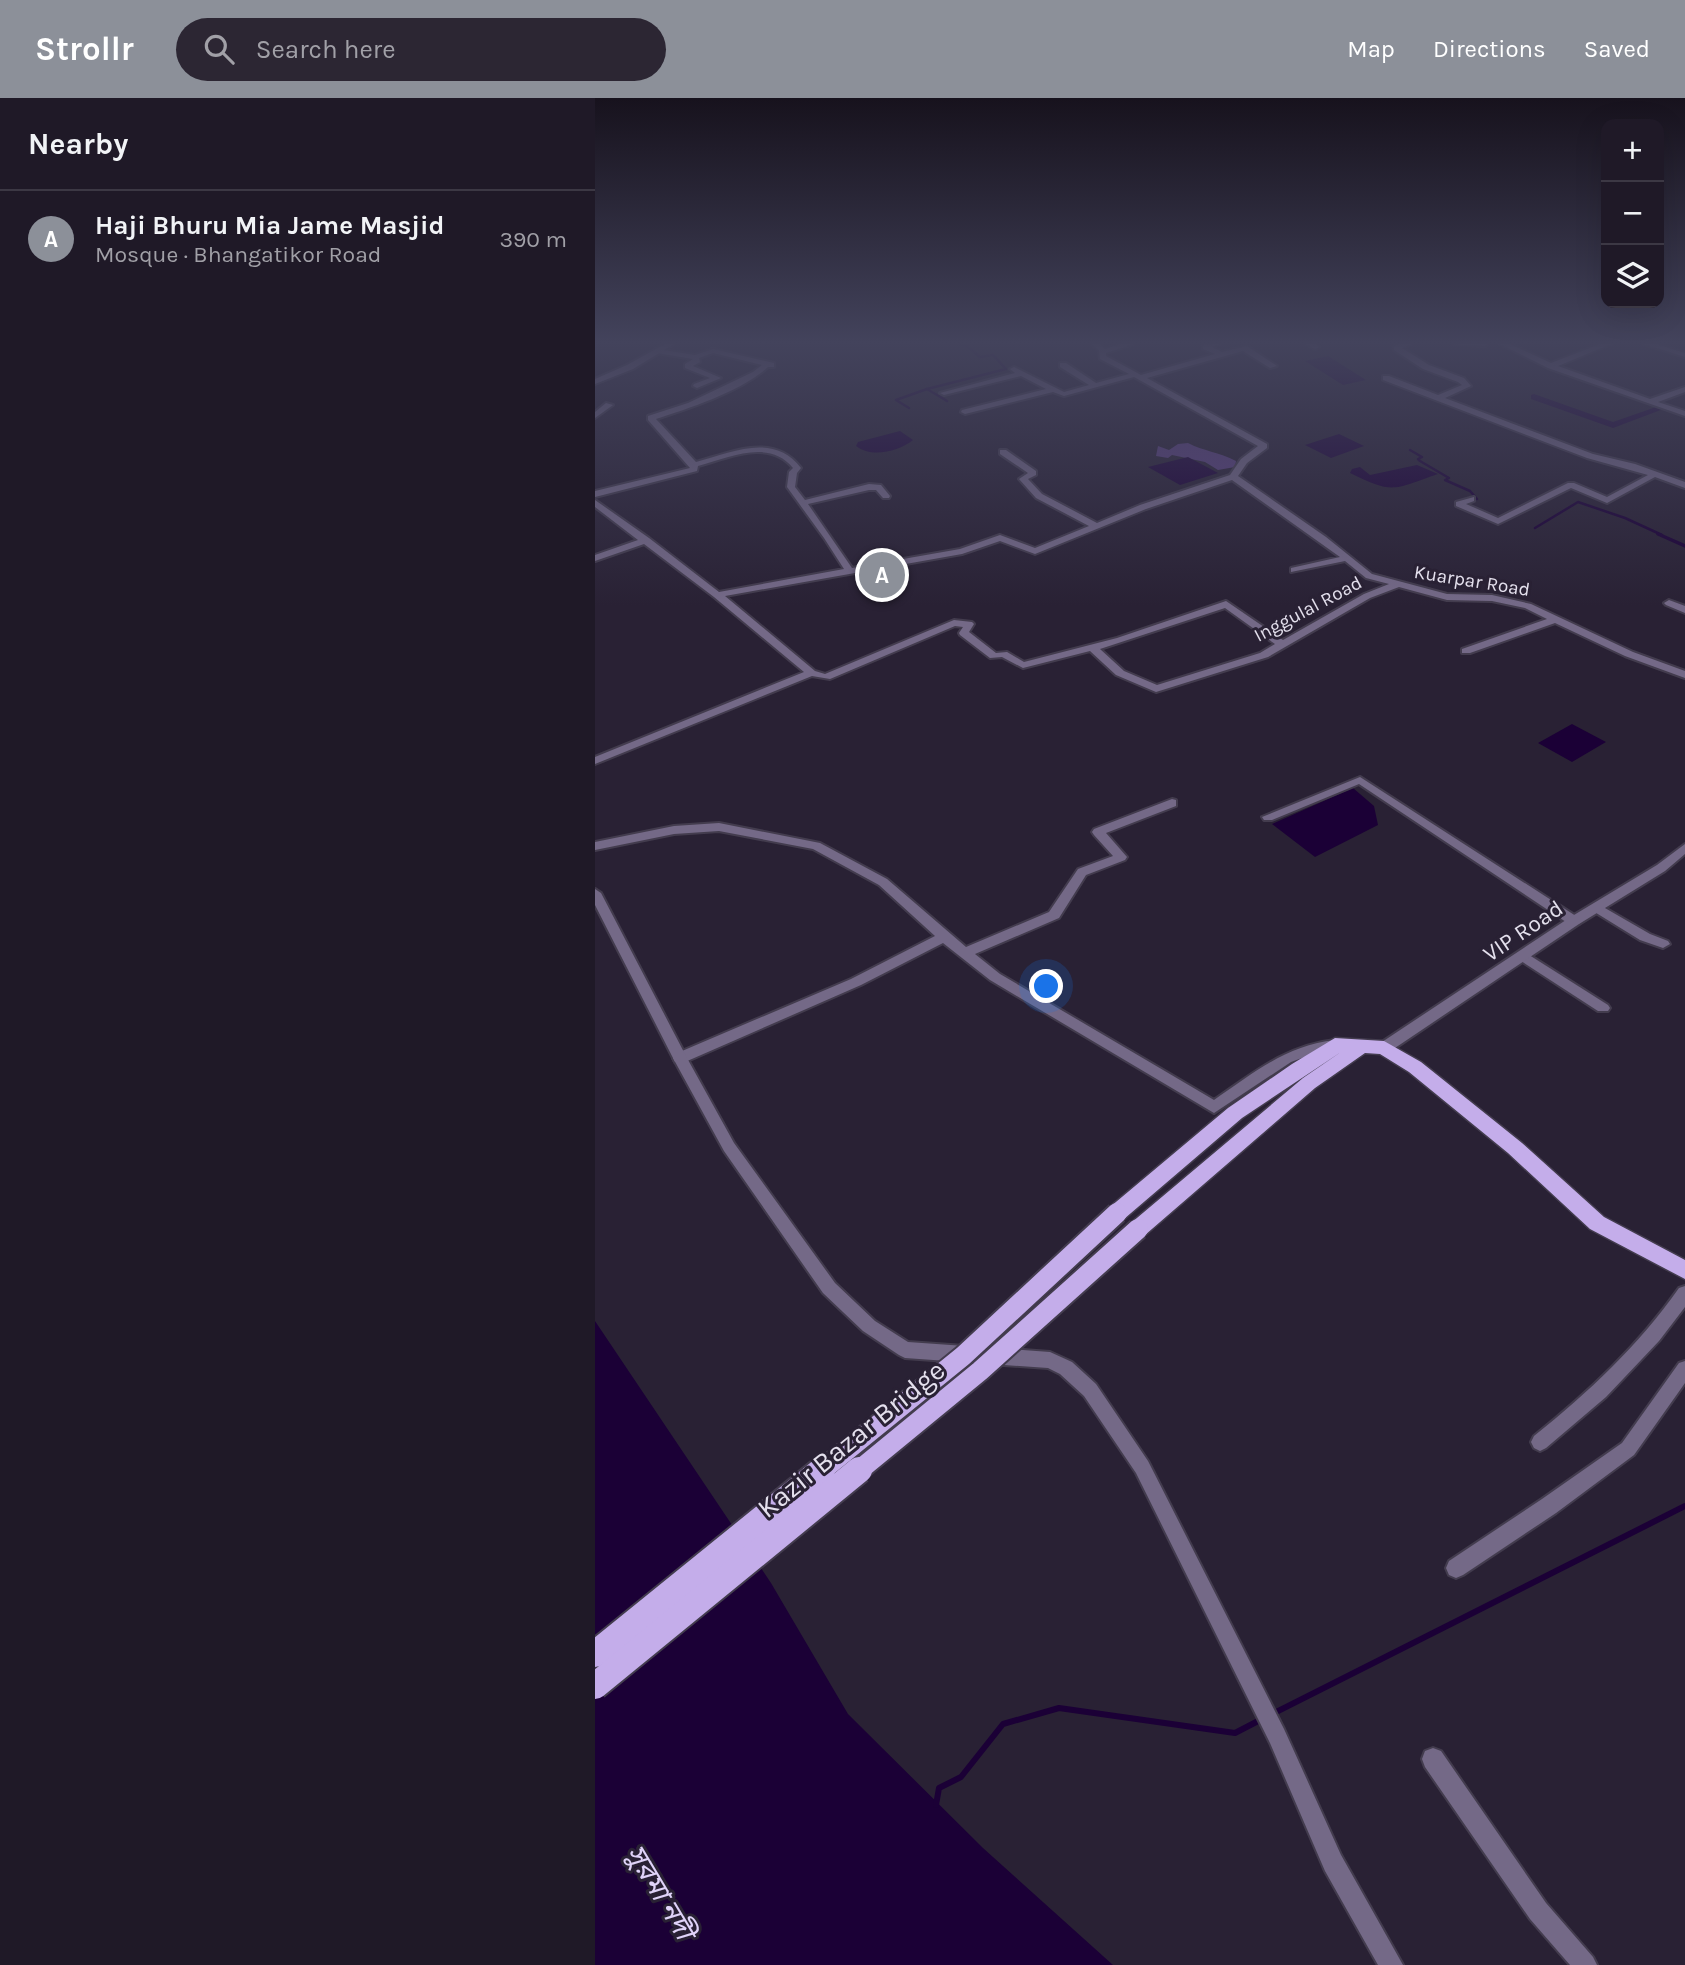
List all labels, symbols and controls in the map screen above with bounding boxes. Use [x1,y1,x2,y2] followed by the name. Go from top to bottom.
[176,18,666,81] search box
[35,30,134,68] text: Strollr
[200,30,238,68] icon: search
[256,34,396,65] text: Search here
[1347,35,1395,63] text: Map
[1433,35,1546,63] text: Directions
[1584,35,1650,63] text: Saved
[1601,119,1664,308] map controls
[1601,119,1664,182] button: +
[28,126,128,162] text: Nearby
[1601,182,1664,245] button: −
[95,210,445,241] text: Haji Bhuru Mia Jame Masjid
[44,226,58,253] text: A
[499,226,567,253] text: 390 m
[95,241,381,268] text: Mosque · Bhangatikor Road
[1601,245,1664,308] button: layers
[859,549,905,601] pin: A
[1412,561,1532,601] street label: Kuarpar Road
[1250,571,1366,647] street label: Inggulal Road
[1478,895,1568,967] street label: VIP Road
[1029,969,1063,1003] your location
[751,1353,951,1525] street label: Kazir Bazar Bridge
[619,1839,704,1950] water label: সুরমা নদী

